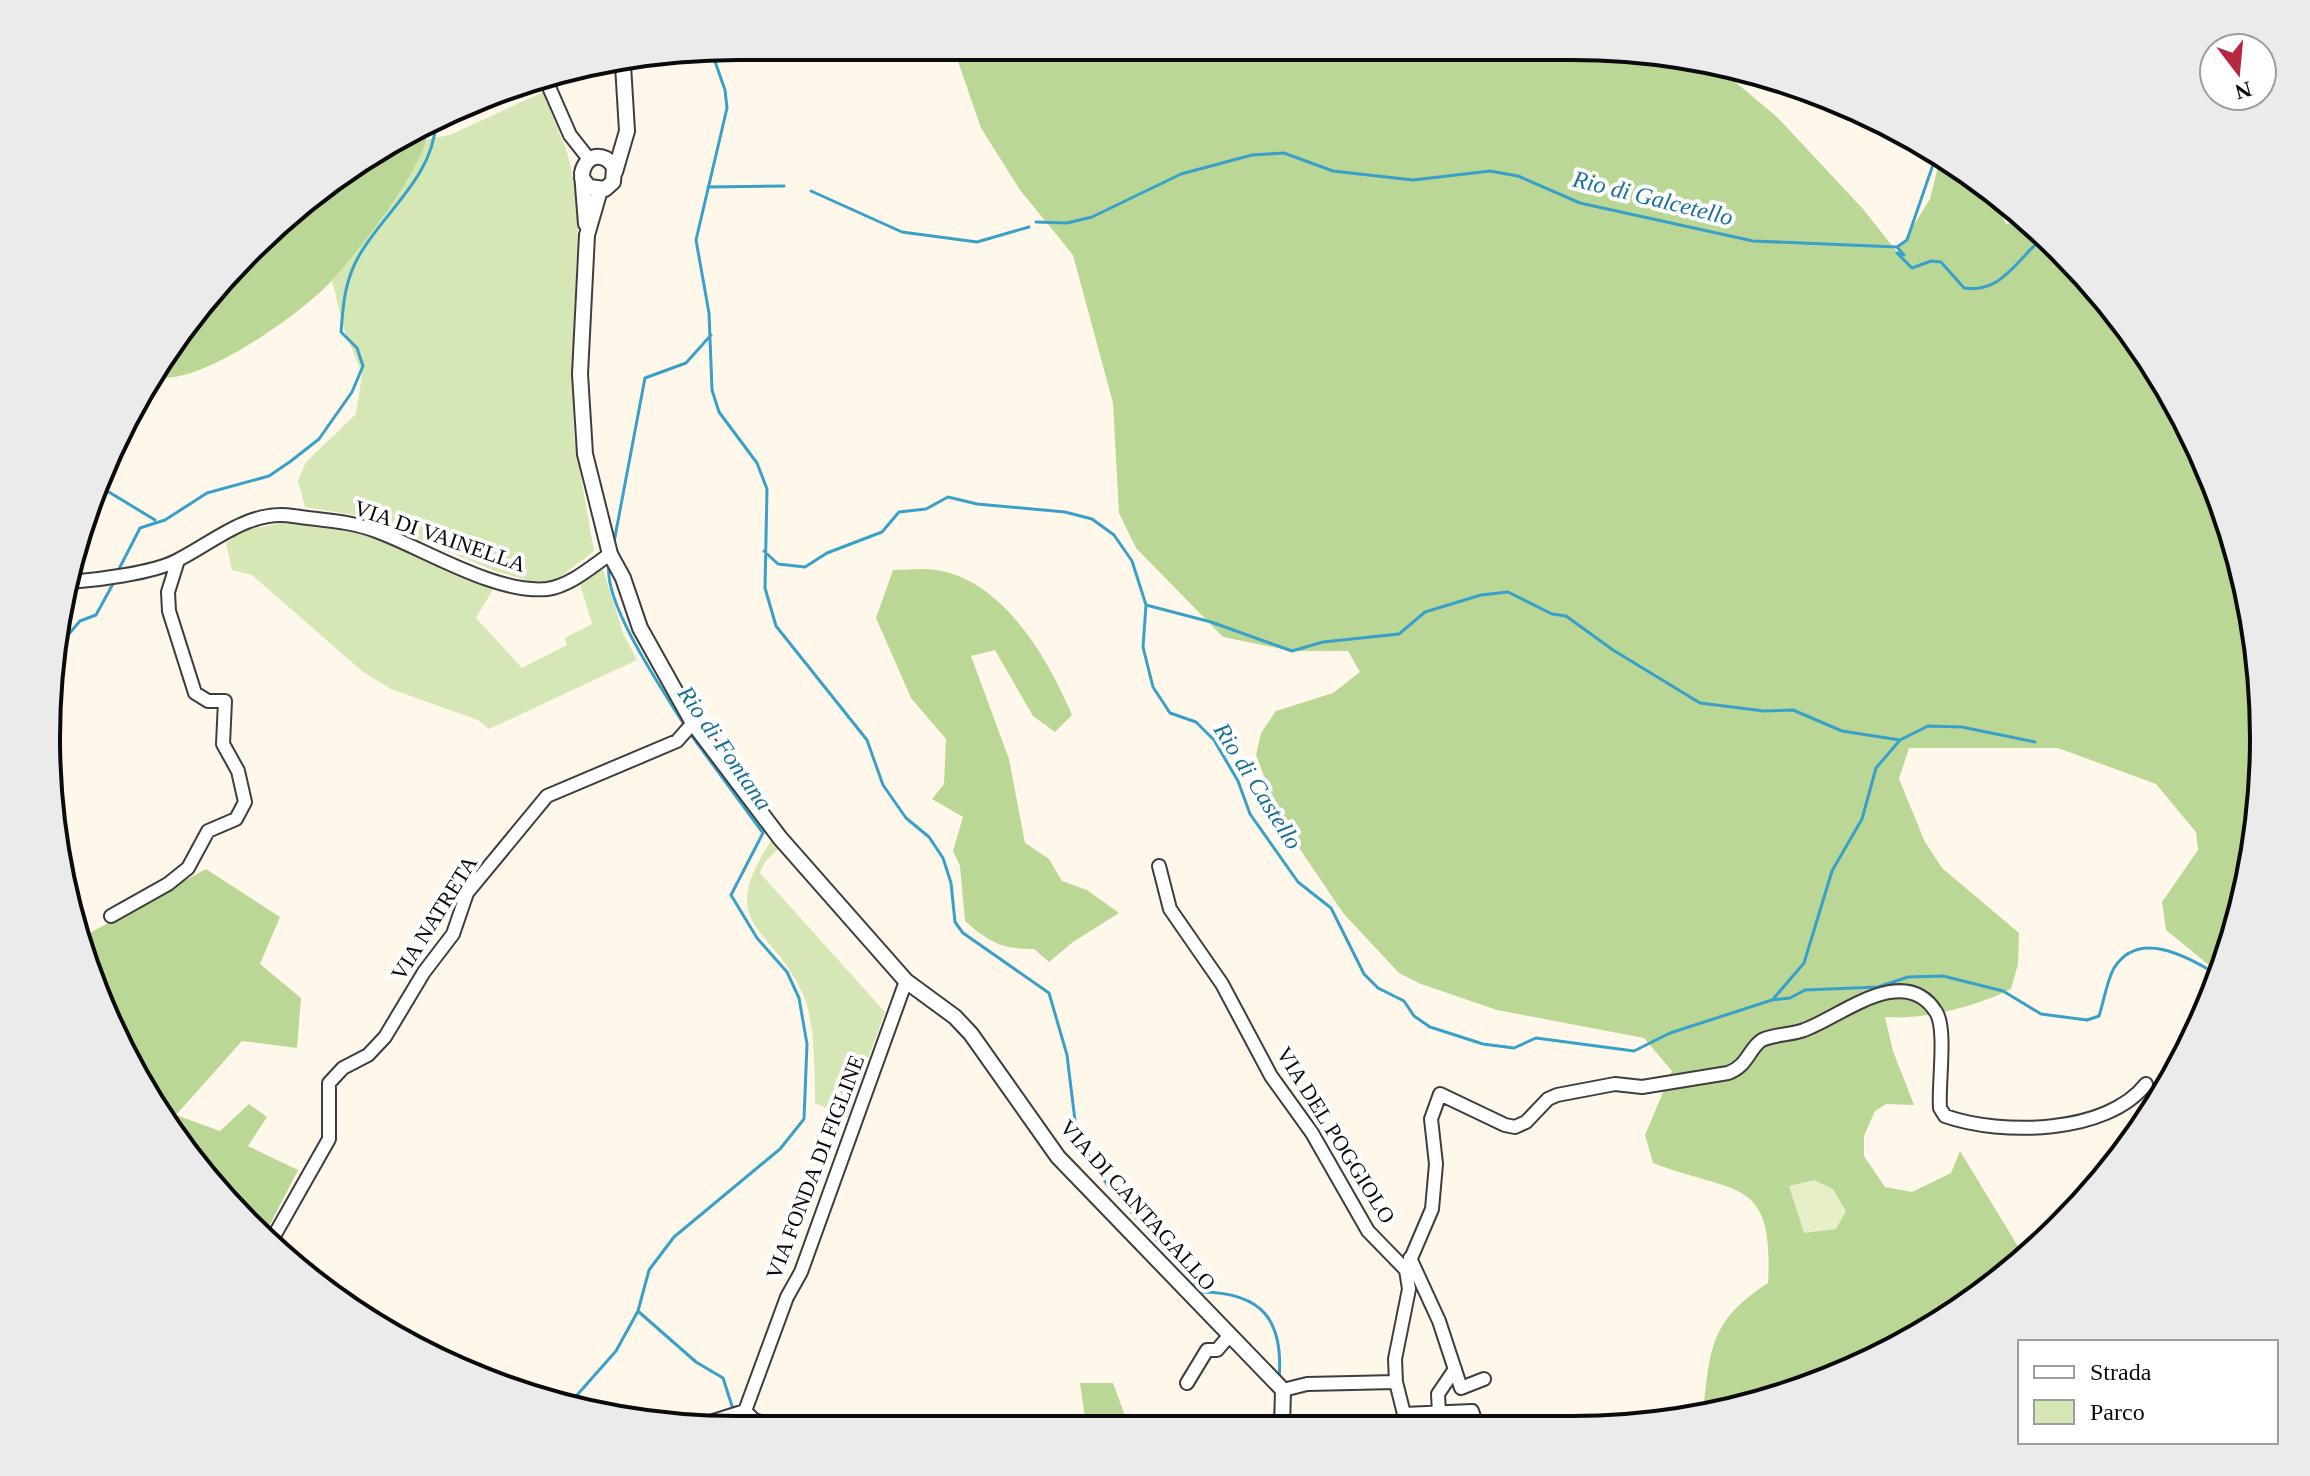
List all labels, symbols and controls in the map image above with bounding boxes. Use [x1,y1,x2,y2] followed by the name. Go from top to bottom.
[2198,32,2278,112] north arrow
[2232,77,2254,105] text: N
[1569,165,1736,230] water label: Rio di Galcetello
[351,495,529,577] street label: VIA DI VAINELLA
[672,680,777,815] water label: Rio di Fontana
[1208,717,1307,854] water label: Rio di Castello
[386,851,482,985] street label: VIA NATRETA
[1272,1042,1400,1228] street label: VIA DEL POGGIOLO
[761,1052,869,1282] street label: VIA FONDA DI FIGLINE
[1055,1115,1221,1295] street label: VIA DI CANTAGALLO
[2018,1340,2278,1444] legend
[2090,1359,2152,1385] text: Strada
[2090,1399,2145,1425] text: Parco

